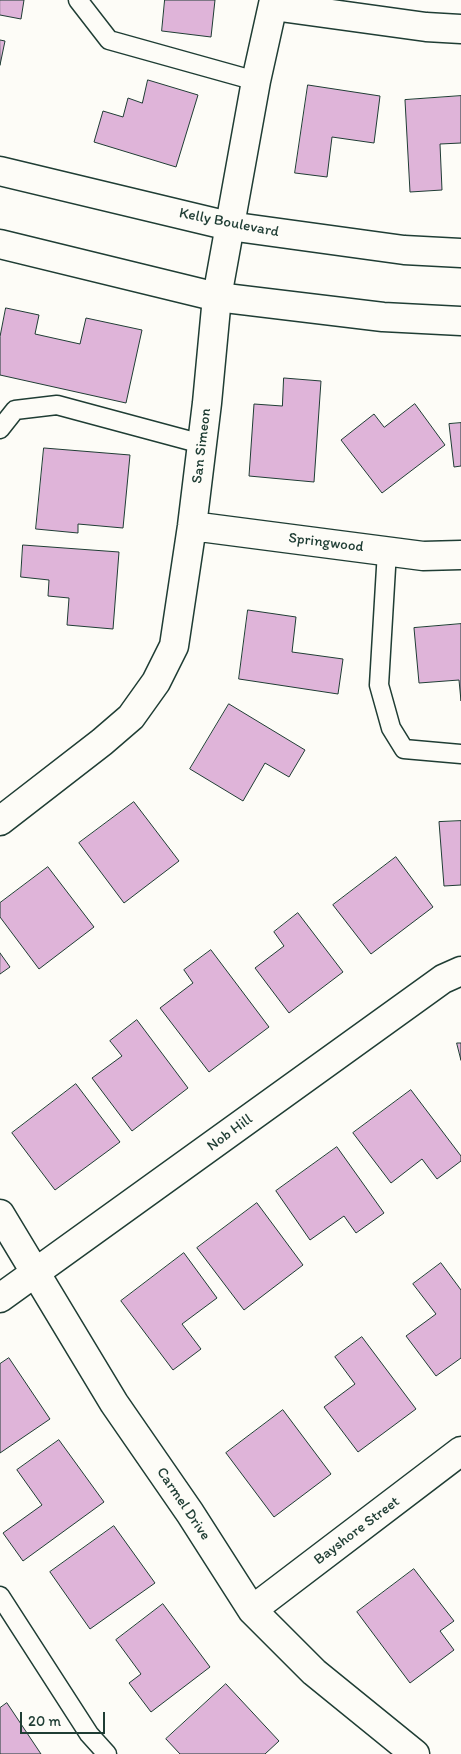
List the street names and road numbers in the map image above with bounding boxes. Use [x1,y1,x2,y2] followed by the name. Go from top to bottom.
[177,204,281,242] street label: Kelly Boulevard
[188,407,216,485] street label: San Simeon
[287,529,365,557] street label: Springwood
[204,1111,256,1155] street label: Nob Hill
[152,1464,214,1544] street label: Carmel Drive
[310,1493,404,1569] street label: Bayshore Street

